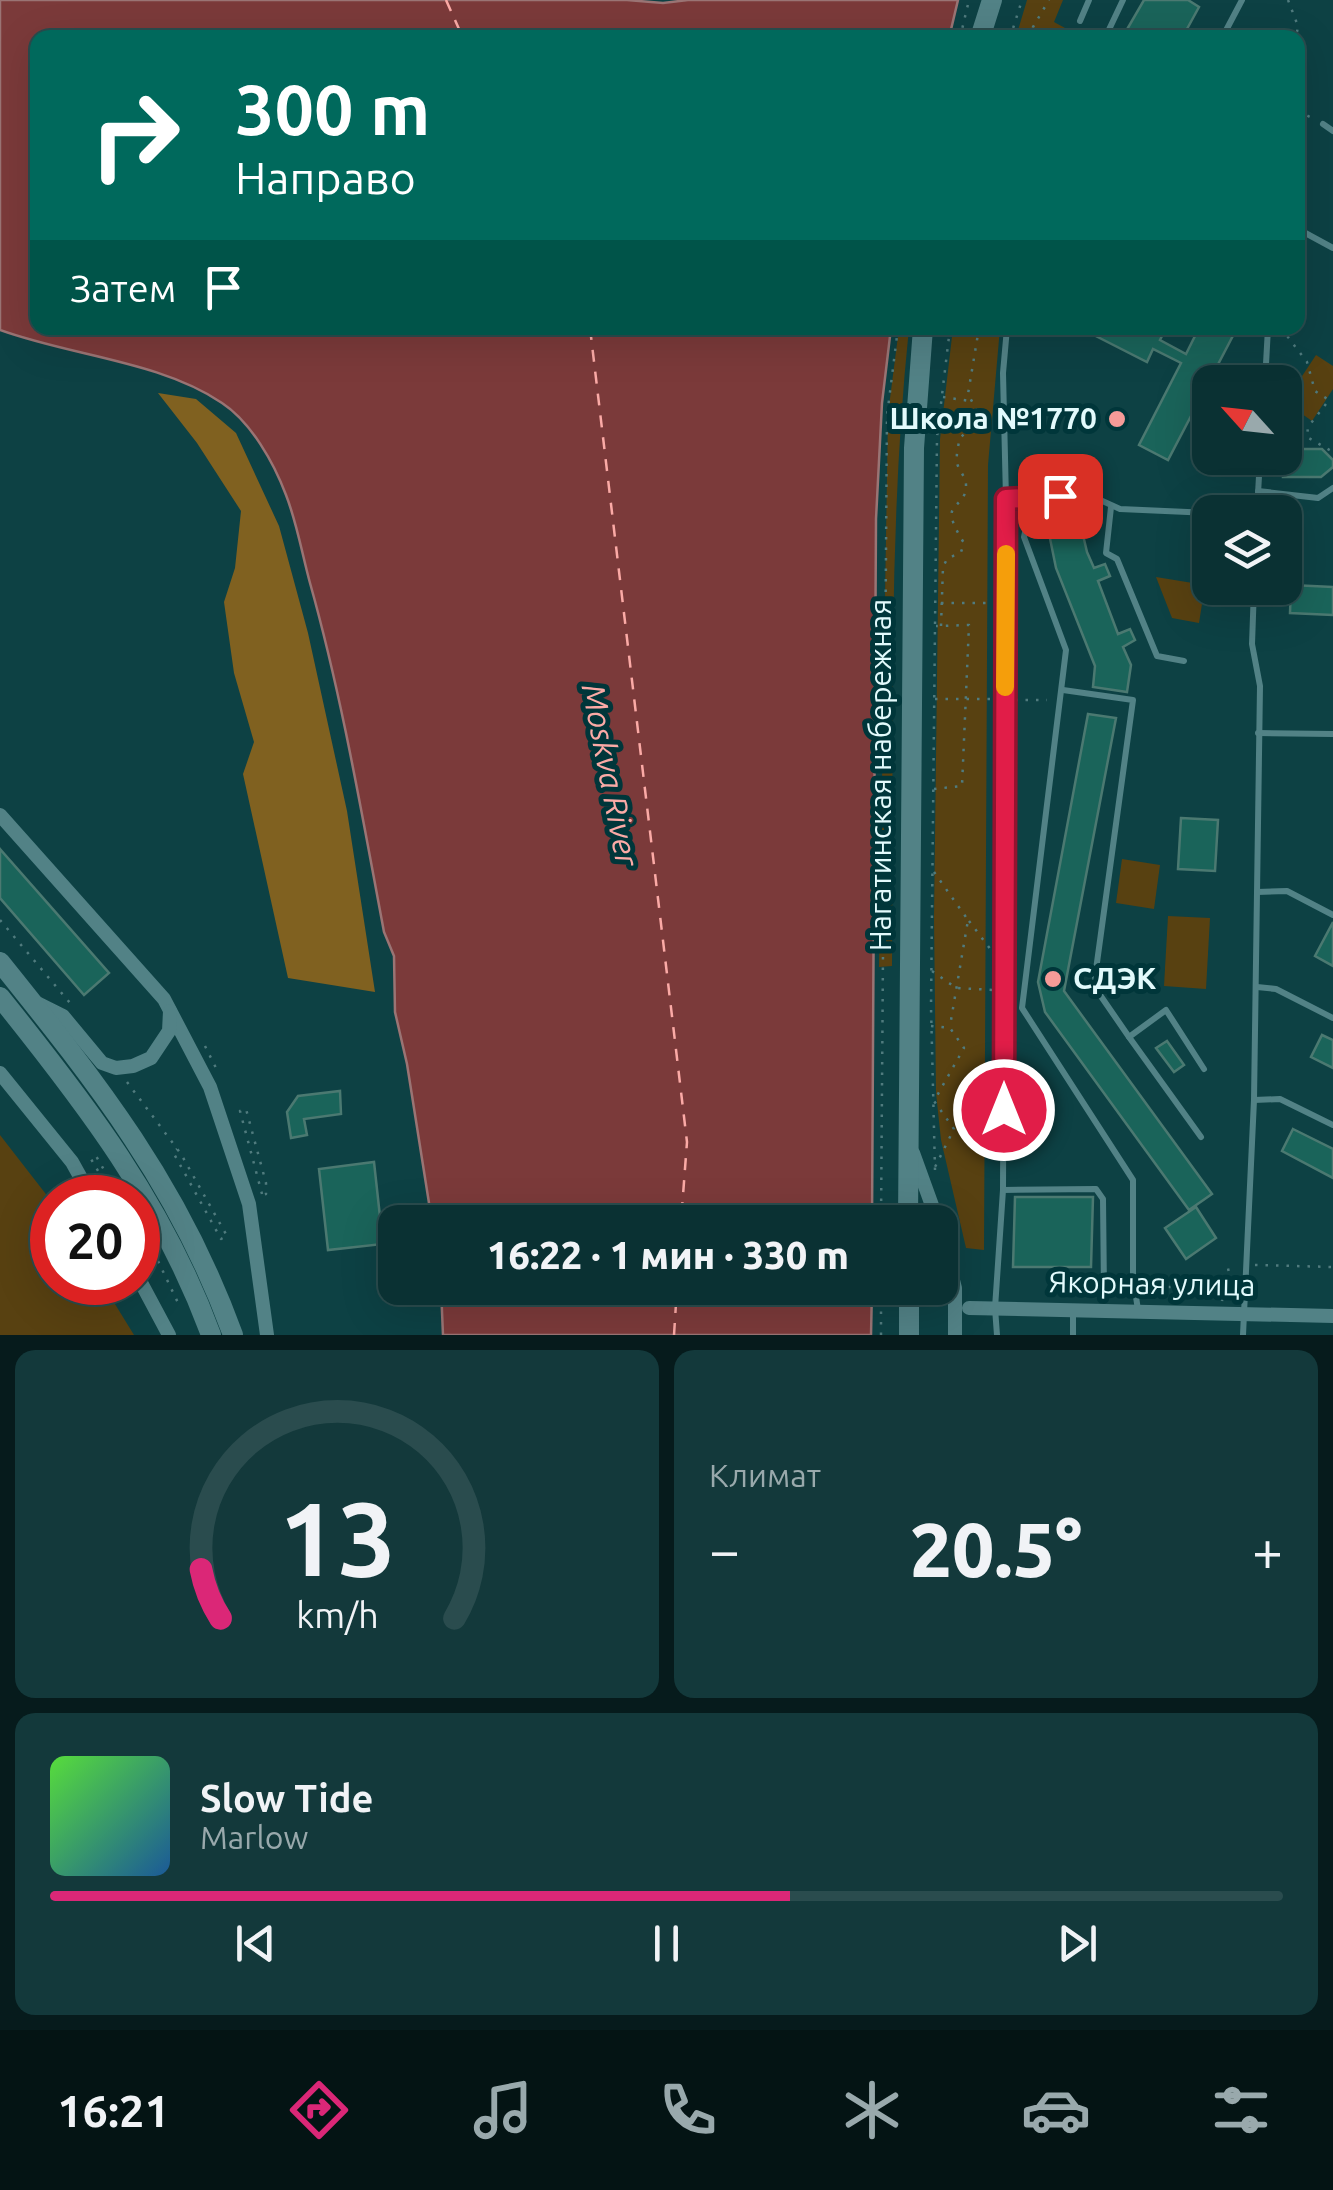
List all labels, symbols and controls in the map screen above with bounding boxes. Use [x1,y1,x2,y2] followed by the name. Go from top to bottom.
[70,70,200,200] icon: right
[235,70,430,148] text: 300 m
[235,152,416,203] text: Направо
[196,260,251,315] icon: arrive
[70,267,176,309] text: Затем
[1192,365,1302,475] north arrow
[1192,365,1302,605] map controls
[890,401,1097,435] place label: Школа №1770
[1106,408,1128,430] marker: Школа №1770
[1018,454,1103,539] pin
[1033,469,1088,524] icon: arrive
[1192,495,1302,605] button: layers
[863,599,897,951] street label: Нагатинская набережная
[576,680,646,870] water label: Moskva River
[1073,961,1156,995] place label: СДЭК
[1042,968,1064,990] marker: СДЭК
[952,1058,1056,1162] position arrow
[30,1175,160,1305] speed limit sign: 20
[487,1234,849,1276] text: 16:22 · 1 мин · 330 m
[1048,1264,1256,1302] street label: Якорная улица
[709,1457,821,1493] text: Климат
[278,1479,396,1596] text: 13
[910,1507,1082,1591] text: 20.5°
[709,1519,740,1580] text: −
[1252,1519,1283,1580] text: +
[296,1595,378,1635] text: km/h
[200,1777,373,1819] text: Slow Tide
[200,1819,308,1855] text: Marlow
[228,1916,283,1971] icon: previous
[639,1916,694,1971] icon: pause
[1050,1916,1105,1971] icon: next
[284,2075,354,2145] icon: directions
[468,2075,538,2145] icon: music
[653,2075,723,2145] icon: phone
[837,2075,907,2145] icon: climate
[1021,2075,1091,2145] icon: car
[1206,2075,1276,2145] icon: filters
[57,2085,170,2136] text: 16:21

